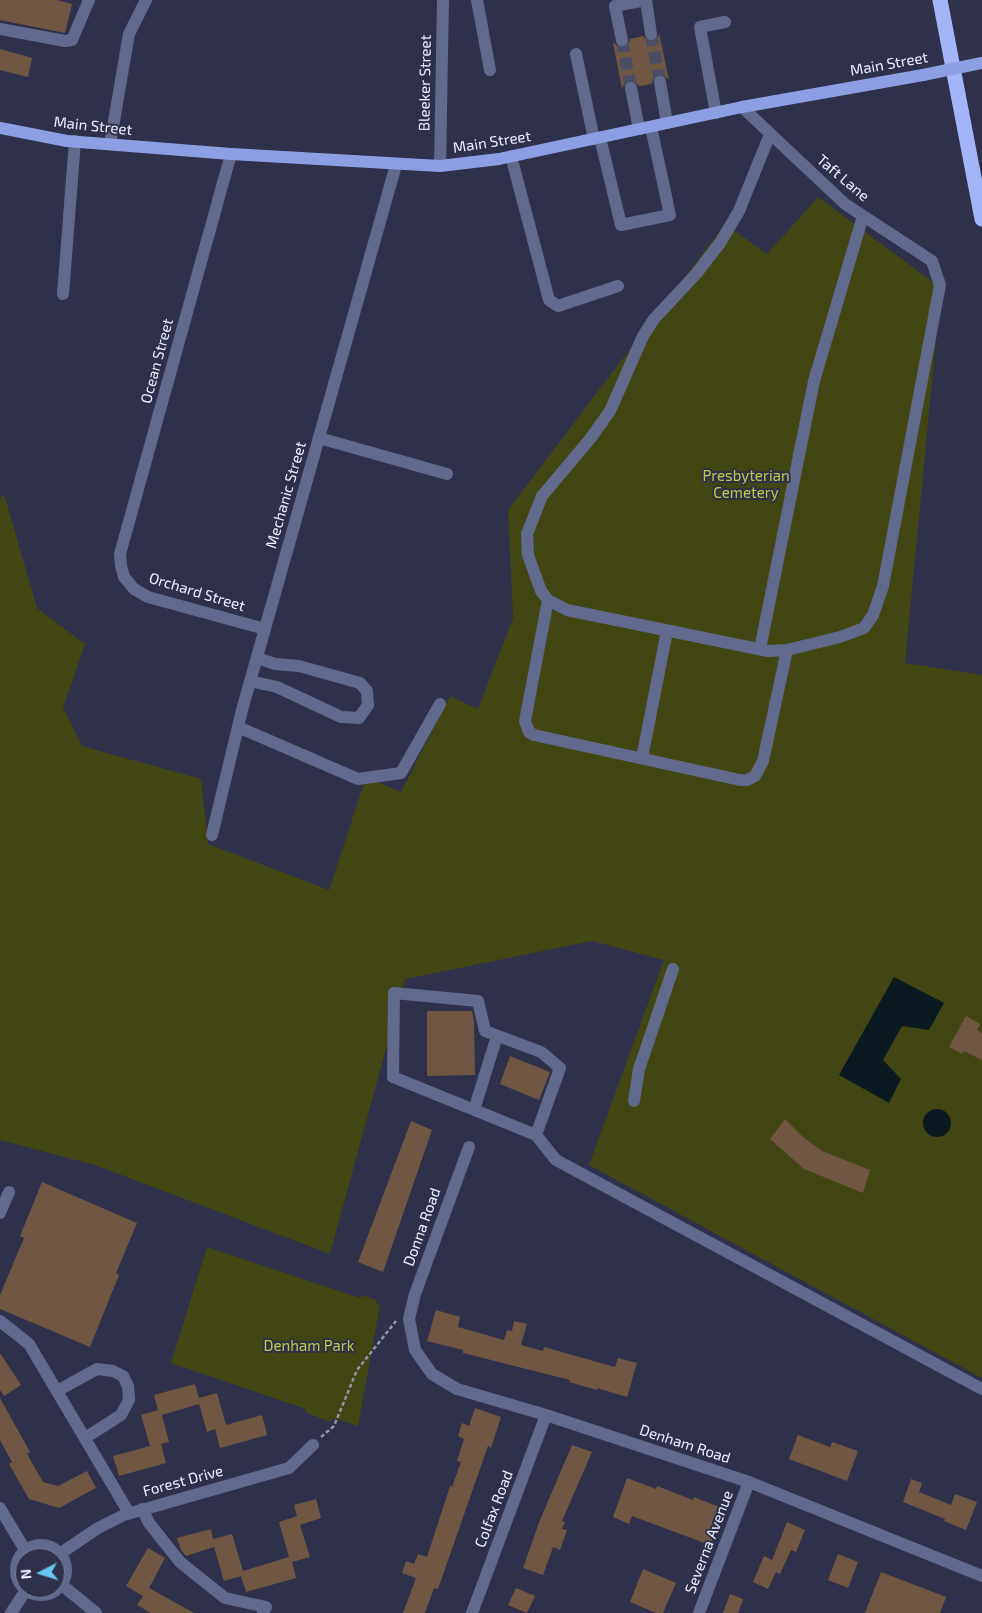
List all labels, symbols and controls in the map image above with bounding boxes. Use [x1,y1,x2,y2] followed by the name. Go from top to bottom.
[415,35,435,131] street label: Bleeker Street
[849,48,929,80] street label: Main Street
[53,113,133,139] street label: Main Street
[452,127,532,157] street label: Main Street
[813,151,873,205] street label: Taft Lane
[137,317,177,405] street label: Ocean Street
[262,440,310,550] street label: Mechanic Street
[702,467,790,502] park label: Presbyterian Cemetery
[147,569,247,615] street label: Orchard Street
[400,1185,444,1269] street label: Donna Road
[264,1337,354,1355] park label: Denham Park
[637,1421,733,1467] street label: Denham Road
[141,1462,225,1500] street label: Forest Drive
[471,1468,517,1550] street label: Colfax Road
[681,1488,737,1596] street label: Severna Avenue
[15,1548,65,1598] north arrow
[17,1568,34,1580] text: N

